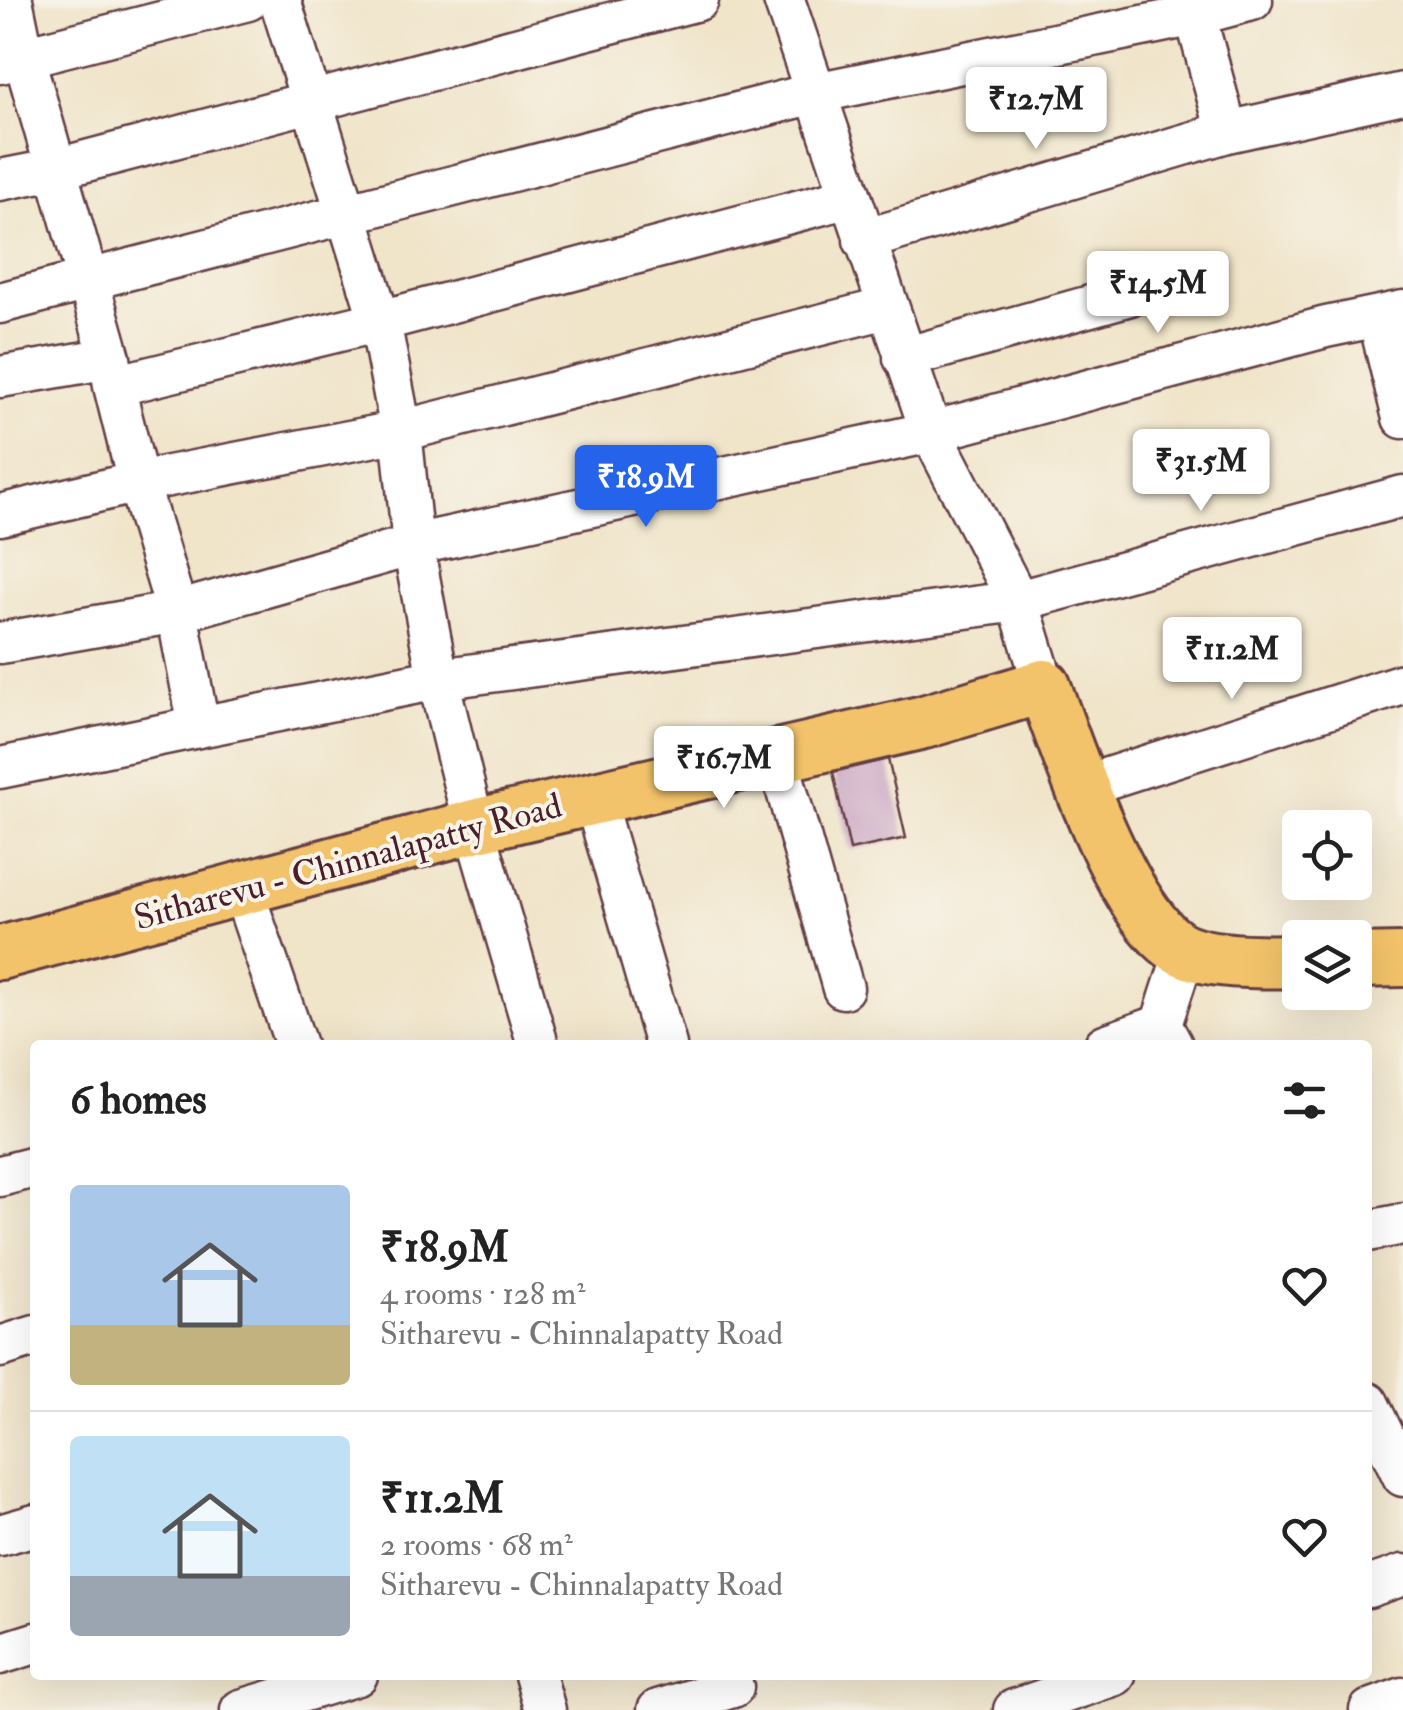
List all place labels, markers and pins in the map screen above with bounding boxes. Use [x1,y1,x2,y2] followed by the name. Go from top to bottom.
[955,67,1117,152] pin: ₹12.7M
[1077,251,1239,336] pin: ₹14.5M
[1120,429,1282,514] pin: ₹31.5M
[565,445,727,530] pin: ₹18.9M
[1151,617,1313,702] pin: ₹11.2M
[643,726,805,811] pin: ₹16.7M

